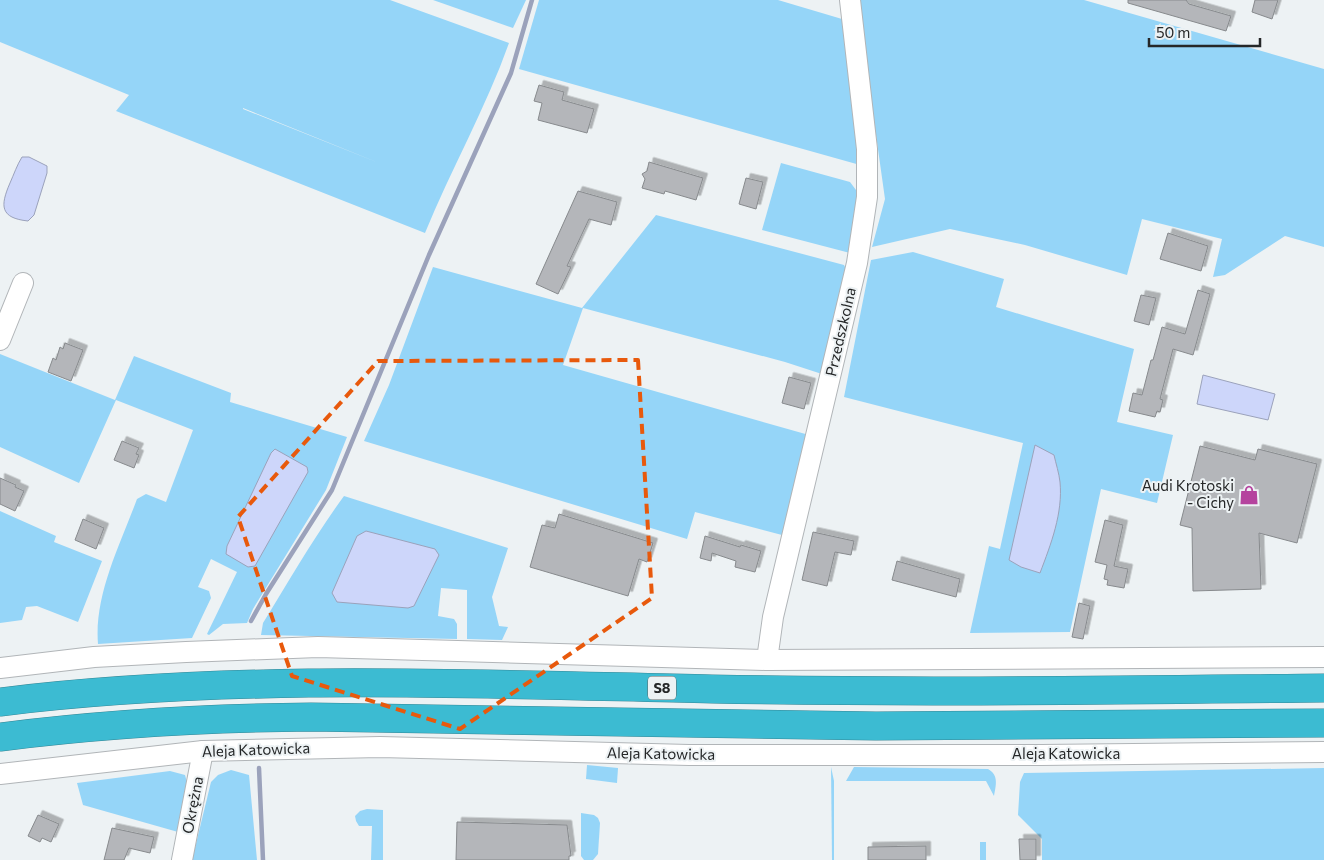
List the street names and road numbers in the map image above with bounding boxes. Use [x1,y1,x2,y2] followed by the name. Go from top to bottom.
[821,286,859,378] street label: Przedszkolna
[648,676,676,700] road number: S8
[201,738,311,760] street label: Aleja Katowicka
[607,743,715,763] street label: Aleja Katowicka
[1012,744,1120,762] street label: Aleja Katowicka
[178,775,206,835] street label: Okrężna

